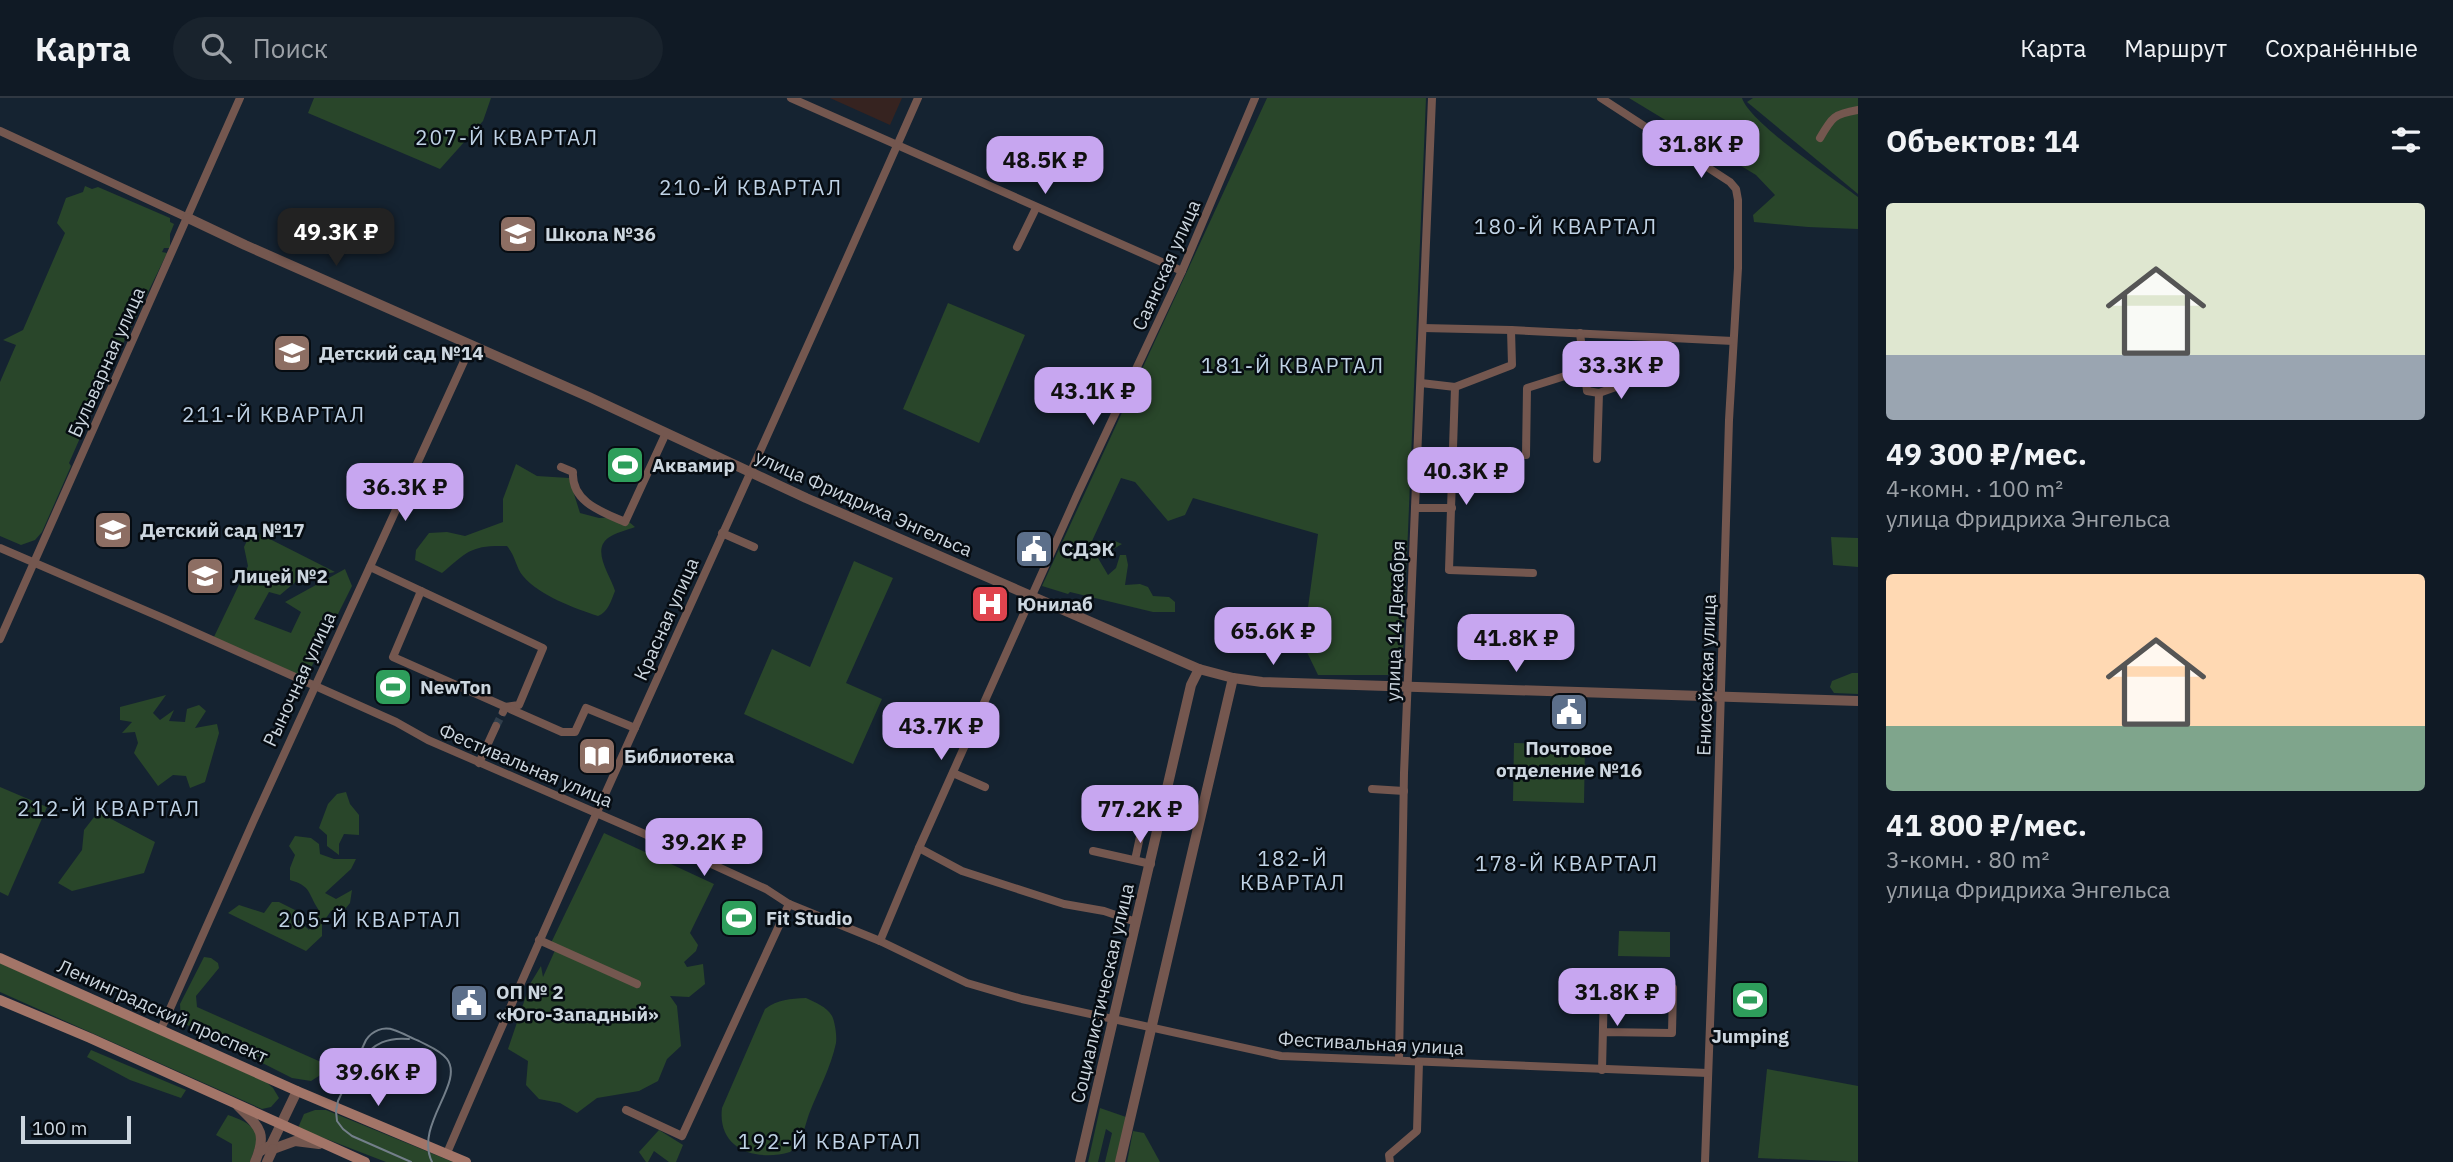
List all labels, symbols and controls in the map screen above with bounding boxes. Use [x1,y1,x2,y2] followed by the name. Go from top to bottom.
[173,17,663,80] search box
[35,27,131,70] text: Карта
[197,29,235,67] icon: search
[253,31,328,65] text: Поиск
[2020,32,2086,64] text: Карта
[2124,32,2227,64] text: Маршрут
[2265,32,2418,64] text: Сохранённые
[1636,120,1766,180] pin: 31.8K ₽
[1886,121,2080,160] text: Объектов: 14
[2387,121,2425,159] icon: filters
[415,123,599,151] district label: 207-Й КВАРТАЛ
[1658,128,1744,158] text: 31.8K ₽
[980,136,1110,196] pin: 48.5K ₽
[1002,144,1088,174] text: 48.5K ₽
[659,173,843,201] district label: 210-Й КВАРТАЛ
[1126,196,1206,334] street label: Саянская улица
[271,208,401,268] pin: 49.3K ₽
[1474,212,1658,240] district label: 180-Й КВАРТАЛ
[497,213,539,255] school or university icon: Школа №36
[293,216,379,246] text: 49.3K ₽
[545,222,656,246] place label: Школа №36
[2093,248,2219,374] icon: home
[62,283,150,441] street label: Бульварная улица
[271,332,313,374] school or university icon: Детский сад №14
[319,341,484,365] place label: Детский сад №14
[1556,342,1686,401] pin: 33.3K ₽
[1578,349,1664,379] text: 33.3K ₽
[1201,351,1385,379] district label: 181-Й КВАРТАЛ
[1028,368,1158,427] pin: 43.1K ₽
[1050,375,1136,405] text: 43.1K ₽
[182,400,366,428] district label: 211-Й КВАРТАЛ
[1886,434,2087,473] text: 49 300 ₽/мес.
[604,444,646,486] sports icon: Аквамир
[752,444,976,562] street label: улица Фридриха Энгельса
[1401,448,1531,507] pin: 40.3K ₽
[652,453,735,477] place label: Аквамир
[1423,455,1509,485] text: 40.3K ₽
[340,464,470,523] pin: 36.3K ₽
[362,471,448,501] text: 36.3K ₽
[1886,473,2063,503] text: 4-комн. · 100 m²
[1886,503,2170,533] text: улица Фридриха Энгельса
[92,509,134,551] school or university icon: Детский сад №17
[140,518,305,542] place label: Детский сад №17
[1013,528,1055,570] public building icon: СДЭК
[1061,537,1115,561] place label: СДЭК
[1380,540,1410,702] street label: улица 14 Декабря
[628,554,704,684] street label: Красная улица
[184,555,226,597] school or university icon: Лицей №2
[232,564,328,588] place label: Лицей №2
[969,583,1011,625] hospital icon: Юнилаб
[1017,592,1093,616] place label: Юнилаб
[1691,594,1721,756] street label: Енисейская улица
[257,608,341,750] street label: Рыночная улица
[1208,608,1338,667] pin: 65.6K ₽
[1451,614,1581,674] pin: 41.8K ₽
[1230,615,1316,645] text: 65.6K ₽
[2093,619,2219,745] icon: home
[1473,622,1559,652] text: 41.8K ₽
[372,666,414,708] sports icon: NewTon
[420,675,492,699] place label: NewTon
[1548,691,1590,733] public building icon: Почтовое отделение №16
[876,702,1006,762] pin: 43.7K ₽
[898,710,984,740] text: 43.7K ₽
[436,718,616,812] street label: Фестивальная улица
[576,735,618,777] library icon: Библиотека
[1496,736,1642,782] place label: Почтовое отделение №16
[624,744,735,768] place label: Библиотека
[1075,786,1205,845] pin: 77.2K ₽
[1097,793,1183,823] text: 77.2K ₽
[17,794,201,822] district label: 212-Й КВАРТАЛ
[1886,805,2087,844] text: 41 800 ₽/мес.
[639,818,769,878] pin: 39.2K ₽
[661,826,747,856] text: 39.2K ₽
[1240,844,1346,896] district label: 182-Й КВАРТАЛ
[1886,844,2049,874] text: 3-комн. · 80 m²
[1475,849,1659,877] district label: 178-Й КВАРТАЛ
[1886,874,2170,904] text: улица Фридриха Энгельса
[1065,881,1139,1105] street label: Социалистическая улица
[718,897,760,939] sports icon: Fit Studio
[278,905,462,933] district label: 205-Й КВАРТАЛ
[766,906,853,930] place label: Fit Studio
[54,954,272,1068] street label: Ленинградский проспект
[1552,968,1682,1028] pin: 31.8K ₽
[1574,976,1660,1006] text: 31.8K ₽
[1729,979,1771,1021] sports icon: Jumping
[496,980,659,1026] place label: ОП № 2 «Юго-Западный»
[448,982,490,1024] public building icon: ОП № 2 «Юго-Западный»
[1711,1024,1789,1048] place label: Jumping
[1277,1026,1465,1060] street label: Фестивальная улица
[313,1048,443,1108] pin: 39.6K ₽
[335,1056,421,1086] text: 39.6K ₽
[21,1113,131,1145] scale bar
[32,1116,87,1140] text: 100 m
[738,1127,922,1155] district label: 192-Й КВАРТАЛ

